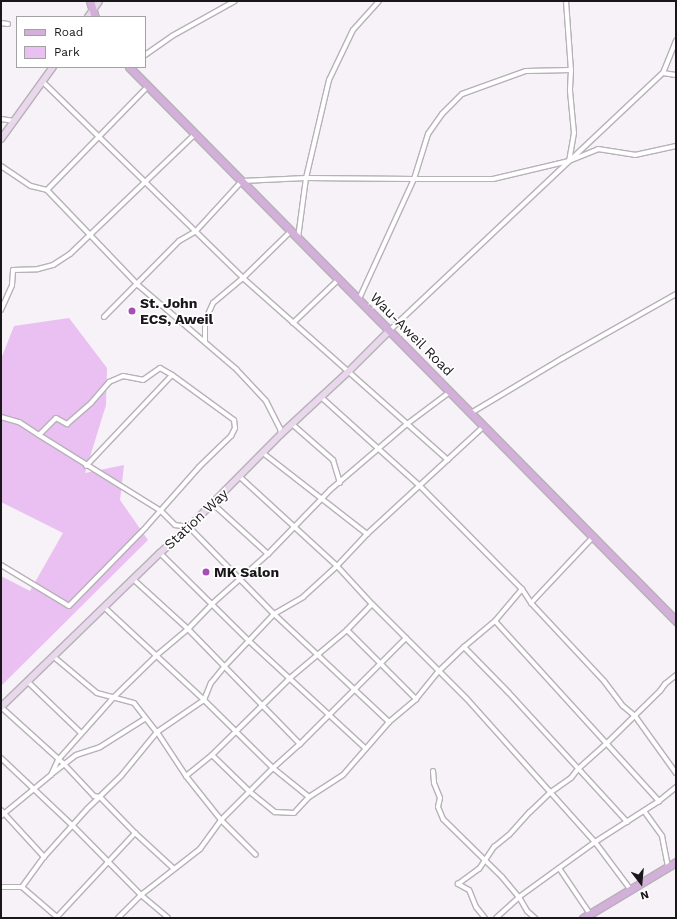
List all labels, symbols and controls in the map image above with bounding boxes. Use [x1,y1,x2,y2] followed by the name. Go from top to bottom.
[16,16,146,68] legend
[54,25,83,39] text: Road
[54,45,80,59] text: Park
[367,289,457,379] street label: Wau-Aweil Road
[140,295,213,328] place label: St. John ECS, Aweil
[127,306,137,316] marker: St. John ECS, Aweil
[160,485,232,553] street label: Station Way
[214,564,279,580] place label: MK Salon
[201,567,211,577] marker: MK Salon
[621,863,661,903] north arrow
[639,888,650,902] text: N

